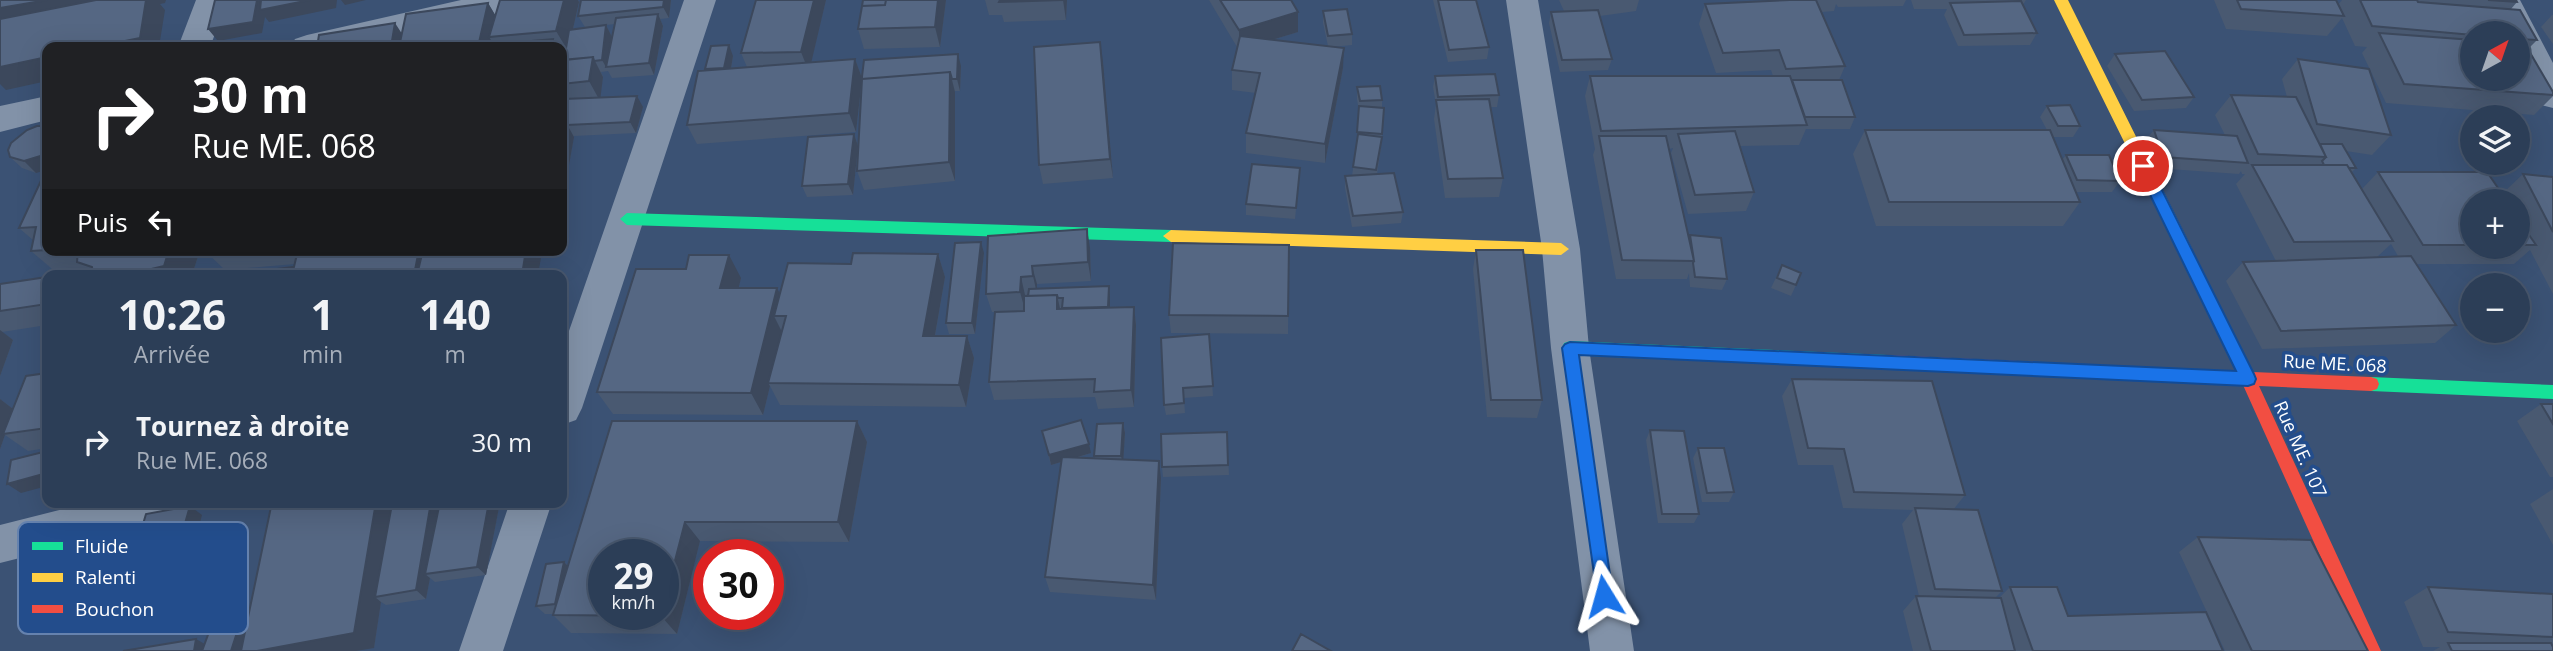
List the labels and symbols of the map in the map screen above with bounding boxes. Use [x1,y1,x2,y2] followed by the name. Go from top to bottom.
[2460,21,2530,91] north arrow
[2113,136,2173,196] pin
[2283,348,2387,378] street label: Rue ME. 068
[2269,397,2333,501] street label: Rue ME. 107
[18,522,248,634] legend
[75,533,128,559] text: Fluide
[693,539,784,630] speed limit sign: 30
[1567,559,1641,633] position arrow
[75,564,136,590] text: Ralenti
[75,596,154,622] text: Bouchon

